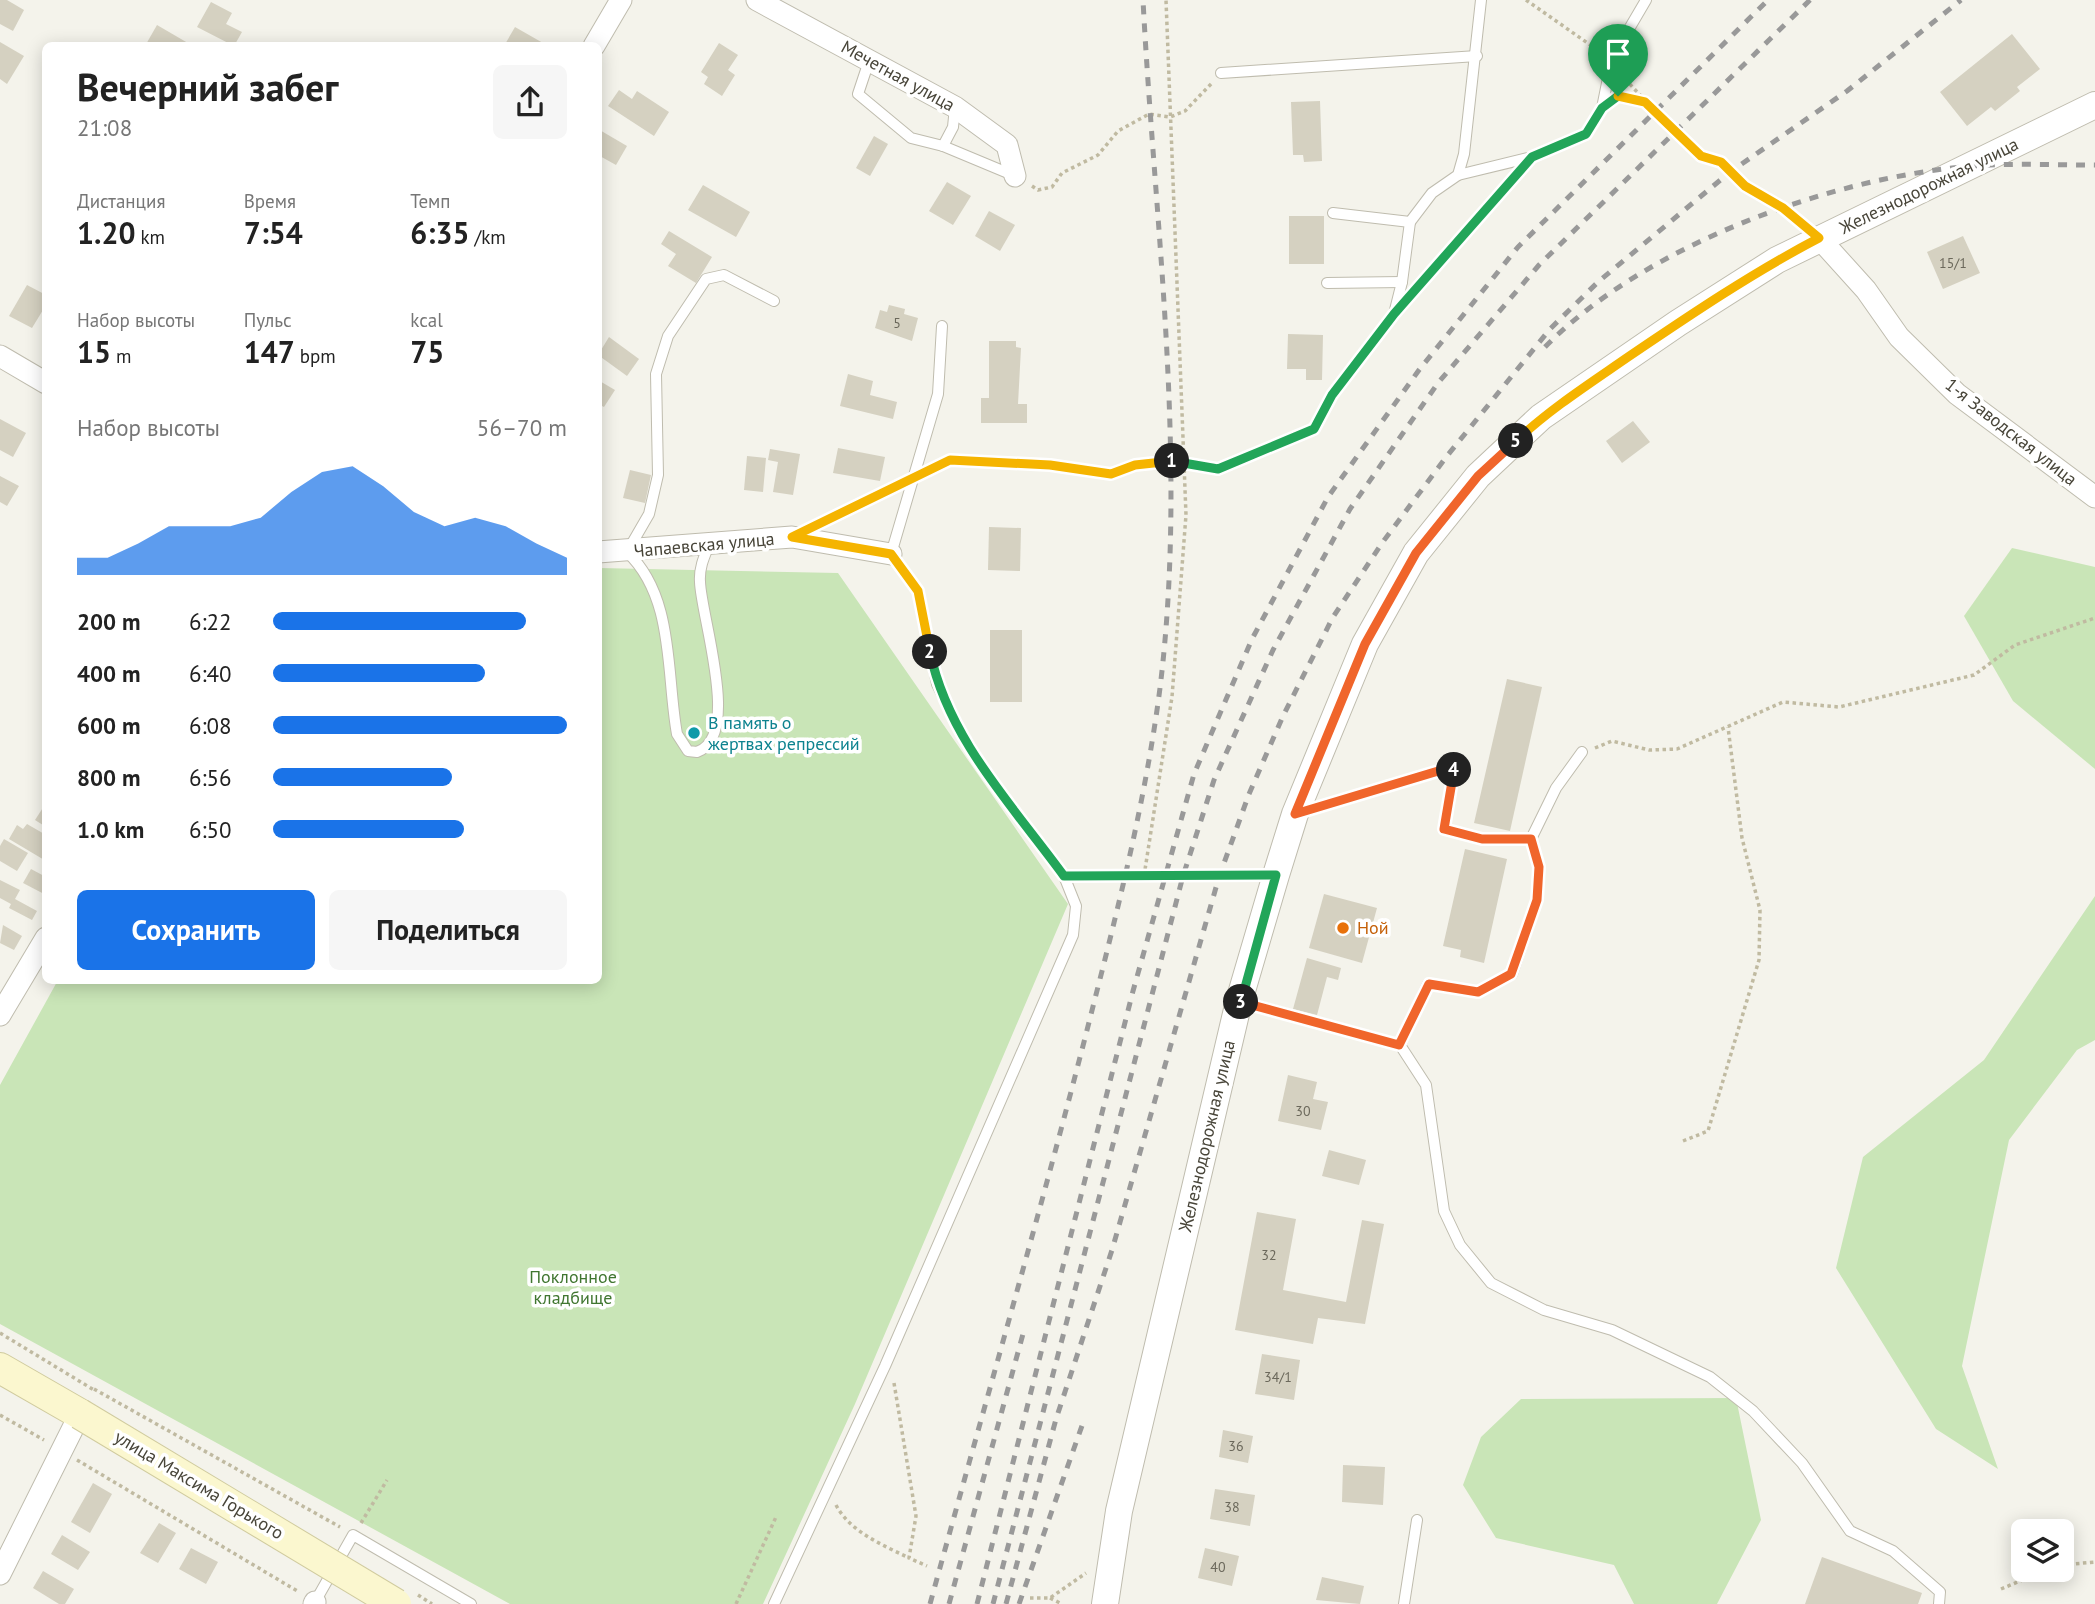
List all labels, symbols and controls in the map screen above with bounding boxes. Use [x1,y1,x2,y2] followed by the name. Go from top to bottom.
[1588,24,1648,96] pin
[837,35,959,116] street label: Мечетная улица
[1599,35,1637,73] icon: arrive
[77,62,338,111] text: Вечерний забег
[493,65,567,139] button: share
[77,113,132,142] text: 21:08
[1835,132,2022,239] street label: Железнодорожная улица
[77,189,165,213] text: Дистанция
[244,189,296,213] text: Время
[410,189,451,213] text: Темп
[77,213,135,252] text: 1.20
[244,213,303,252] text: 7:54
[410,213,469,252] text: 6:35
[135,225,165,249] text: km
[469,225,506,249] text: /km
[1939,254,1967,272] house number: 15/1
[77,308,195,332] text: Набор высоты
[244,308,292,332] text: Пульс
[410,308,443,332] text: kcal
[893,314,901,332] house number: 5
[77,332,111,371] text: 15
[244,332,295,371] text: 147
[410,332,444,371] text: 75
[111,344,132,368] text: m
[295,344,336,368] text: bpm
[1941,373,2082,490] street label: 1-я Заводская улица
[77,413,220,442] text: Набор высоты
[477,413,567,442] text: 56–70 m
[1498,424,1534,458] pin: 5
[1510,428,1521,452] text: 5
[1154,444,1190,478] pin: 1
[1166,448,1177,472] text: 1
[633,527,775,562] street label: Чапаевская улица
[77,607,140,636] text: 200 m
[189,607,232,636] text: 6:22
[912,634,948,670] pin: 2
[924,639,935,663] text: 2
[77,659,140,688] text: 400 m
[189,659,232,688] text: 6:40
[77,711,140,740] text: 600 m
[189,711,232,740] text: 6:08
[708,711,860,755] place label: В память о жертвах репрессий
[686,725,702,741] marker: В память о жертвах репрессий
[1436,752,1472,788] pin: 4
[1448,757,1459,781] text: 4
[77,763,140,792] text: 800 m
[189,763,232,792] text: 6:56
[77,815,144,844] text: 1.0 km
[189,815,232,844] text: 6:50
[77,890,315,970] button: Сохранить
[329,890,567,970] button: Поделиться
[1357,916,1389,939] place label: Ной
[1335,920,1351,936] marker: Ной
[1224,984,1258,1020] pin: 3
[1235,989,1246,1013] text: 3
[1173,1038,1240,1235] street label: Железнодорожная улица
[1295,1102,1311,1120] house number: 30
[1261,1246,1277,1264] house number: 32
[529,1265,617,1309] park label: Поклонное кладбище
[1264,1368,1292,1386] house number: 34/1
[111,1425,288,1544] street label: улица Максима Горького
[1228,1437,1244,1455] house number: 36
[1224,1498,1240,1516] house number: 38
[2011,1519,2074,1582] map controls
[2011,1519,2074,1582] button: layers
[1210,1558,1226,1576] house number: 40

